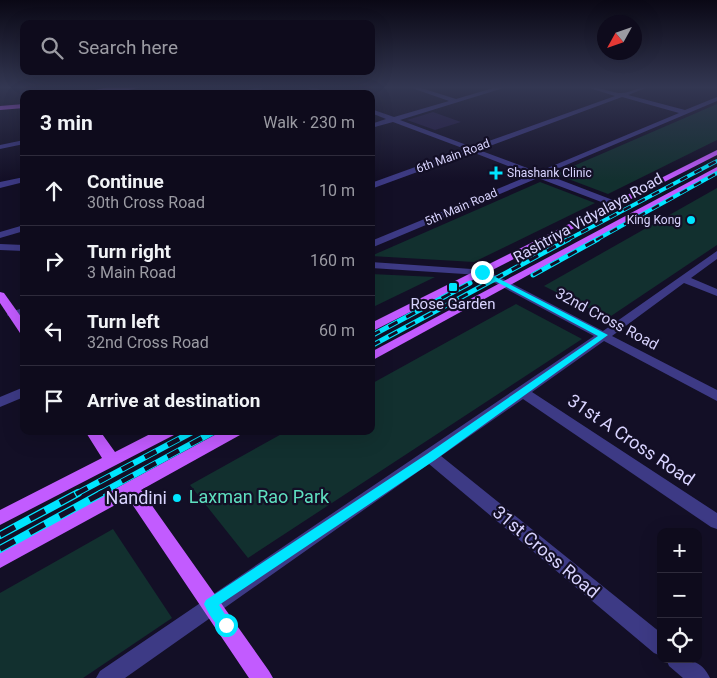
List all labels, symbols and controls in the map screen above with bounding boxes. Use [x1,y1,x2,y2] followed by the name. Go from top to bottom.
[597,15,642,60] north arrow
[20,20,375,75] search box
[38,34,66,62] icon: search
[78,36,178,59] text: Search here
[40,111,93,135] text: 3 min
[263,113,355,132] text: Walk · 230 m
[414,136,492,176] street label: 6th Main Road
[489,166,503,180] marker: Shashank Clinic
[507,166,592,180] place label: Shashank Clinic
[510,169,666,267] street label: Rashtriya Vidyalaya Road
[87,170,164,193] text: Continue
[40,177,68,205] icon: ahead
[319,181,355,200] text: 10 m
[423,185,499,229] street label: 5th Main Road
[87,193,205,212] text: 30th Cross Road
[627,213,681,227] place label: King Kong
[685,214,697,226] marker: King Kong
[87,240,171,263] text: Turn right
[40,247,68,275] icon: right
[310,251,355,270] text: 160 m
[471,261,494,284] route end
[87,263,176,282] text: 3 Main Road
[447,281,459,293] marker: Rose Garden
[552,284,662,354] street label: 32nd Cross Road
[410,295,496,313] place label: Rose Garden
[87,310,160,333] text: Turn left
[40,317,68,345] icon: left
[319,321,355,340] text: 60 m
[87,333,209,352] text: 32nd Cross Road
[40,387,68,415] icon: arrive
[87,389,260,412] text: Arrive at destination
[564,389,699,490] street label: 31st A Cross Road
[189,486,330,507] park label: Laxman Rao Park
[106,487,167,508] place label: Nandini
[171,492,183,504] marker: Nandini
[489,501,604,602] street label: 31st Cross Road
[657,528,702,663] map controls
[657,528,702,573] button: +
[657,573,702,618] button: −
[215,614,238,637] route start
[657,618,702,663] button: locate

